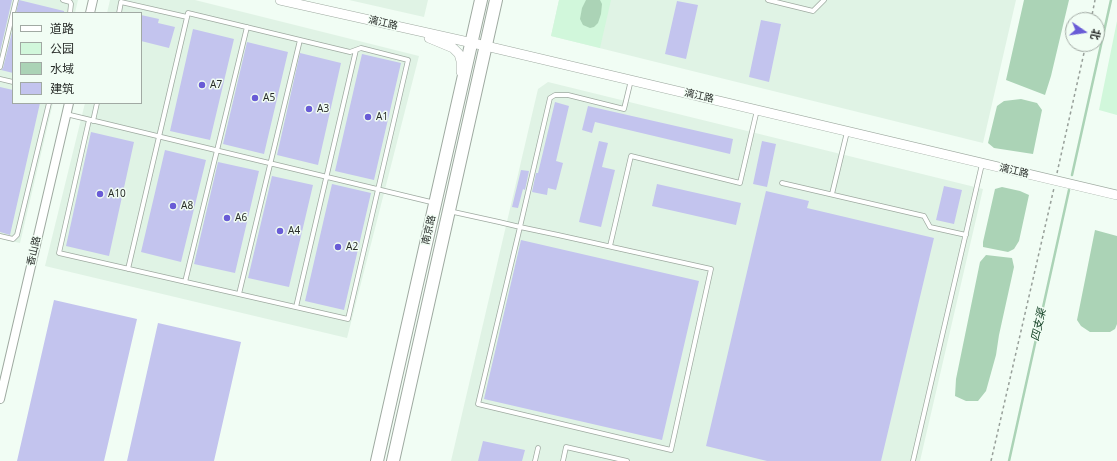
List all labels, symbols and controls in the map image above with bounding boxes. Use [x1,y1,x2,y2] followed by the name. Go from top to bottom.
[12,12,142,104] legend
[1065,12,1105,52] north arrow
[367,14,399,32] street label: 漓江路
[50,20,74,37] text: 道路
[1088,28,1105,42] text: 北
[50,40,74,57] text: 公园
[50,60,74,77] text: 水域
[210,79,222,91] place label: A7
[50,80,74,97] text: 建筑
[197,80,207,90] marker: A7
[683,87,715,105] street label: 漓江路
[263,92,275,104] place label: A5
[250,93,260,103] marker: A5
[317,103,329,115] place label: A3
[304,104,314,114] marker: A3
[376,111,388,123] place label: A1
[363,112,373,122] marker: A1
[998,162,1030,180] street label: 漓江路
[108,188,126,200] place label: A10
[95,189,105,199] marker: A10
[181,200,193,212] place label: A8
[168,201,178,211] marker: A8
[235,212,247,224] place label: A6
[222,213,232,223] marker: A6
[420,214,438,246] street label: 南京路
[288,225,300,237] place label: A4
[275,226,285,236] marker: A4
[25,235,43,267] street label: 香山路
[346,241,358,253] place label: A2
[333,242,343,252] marker: A2
[1029,307,1049,343] water label: 四支渠

